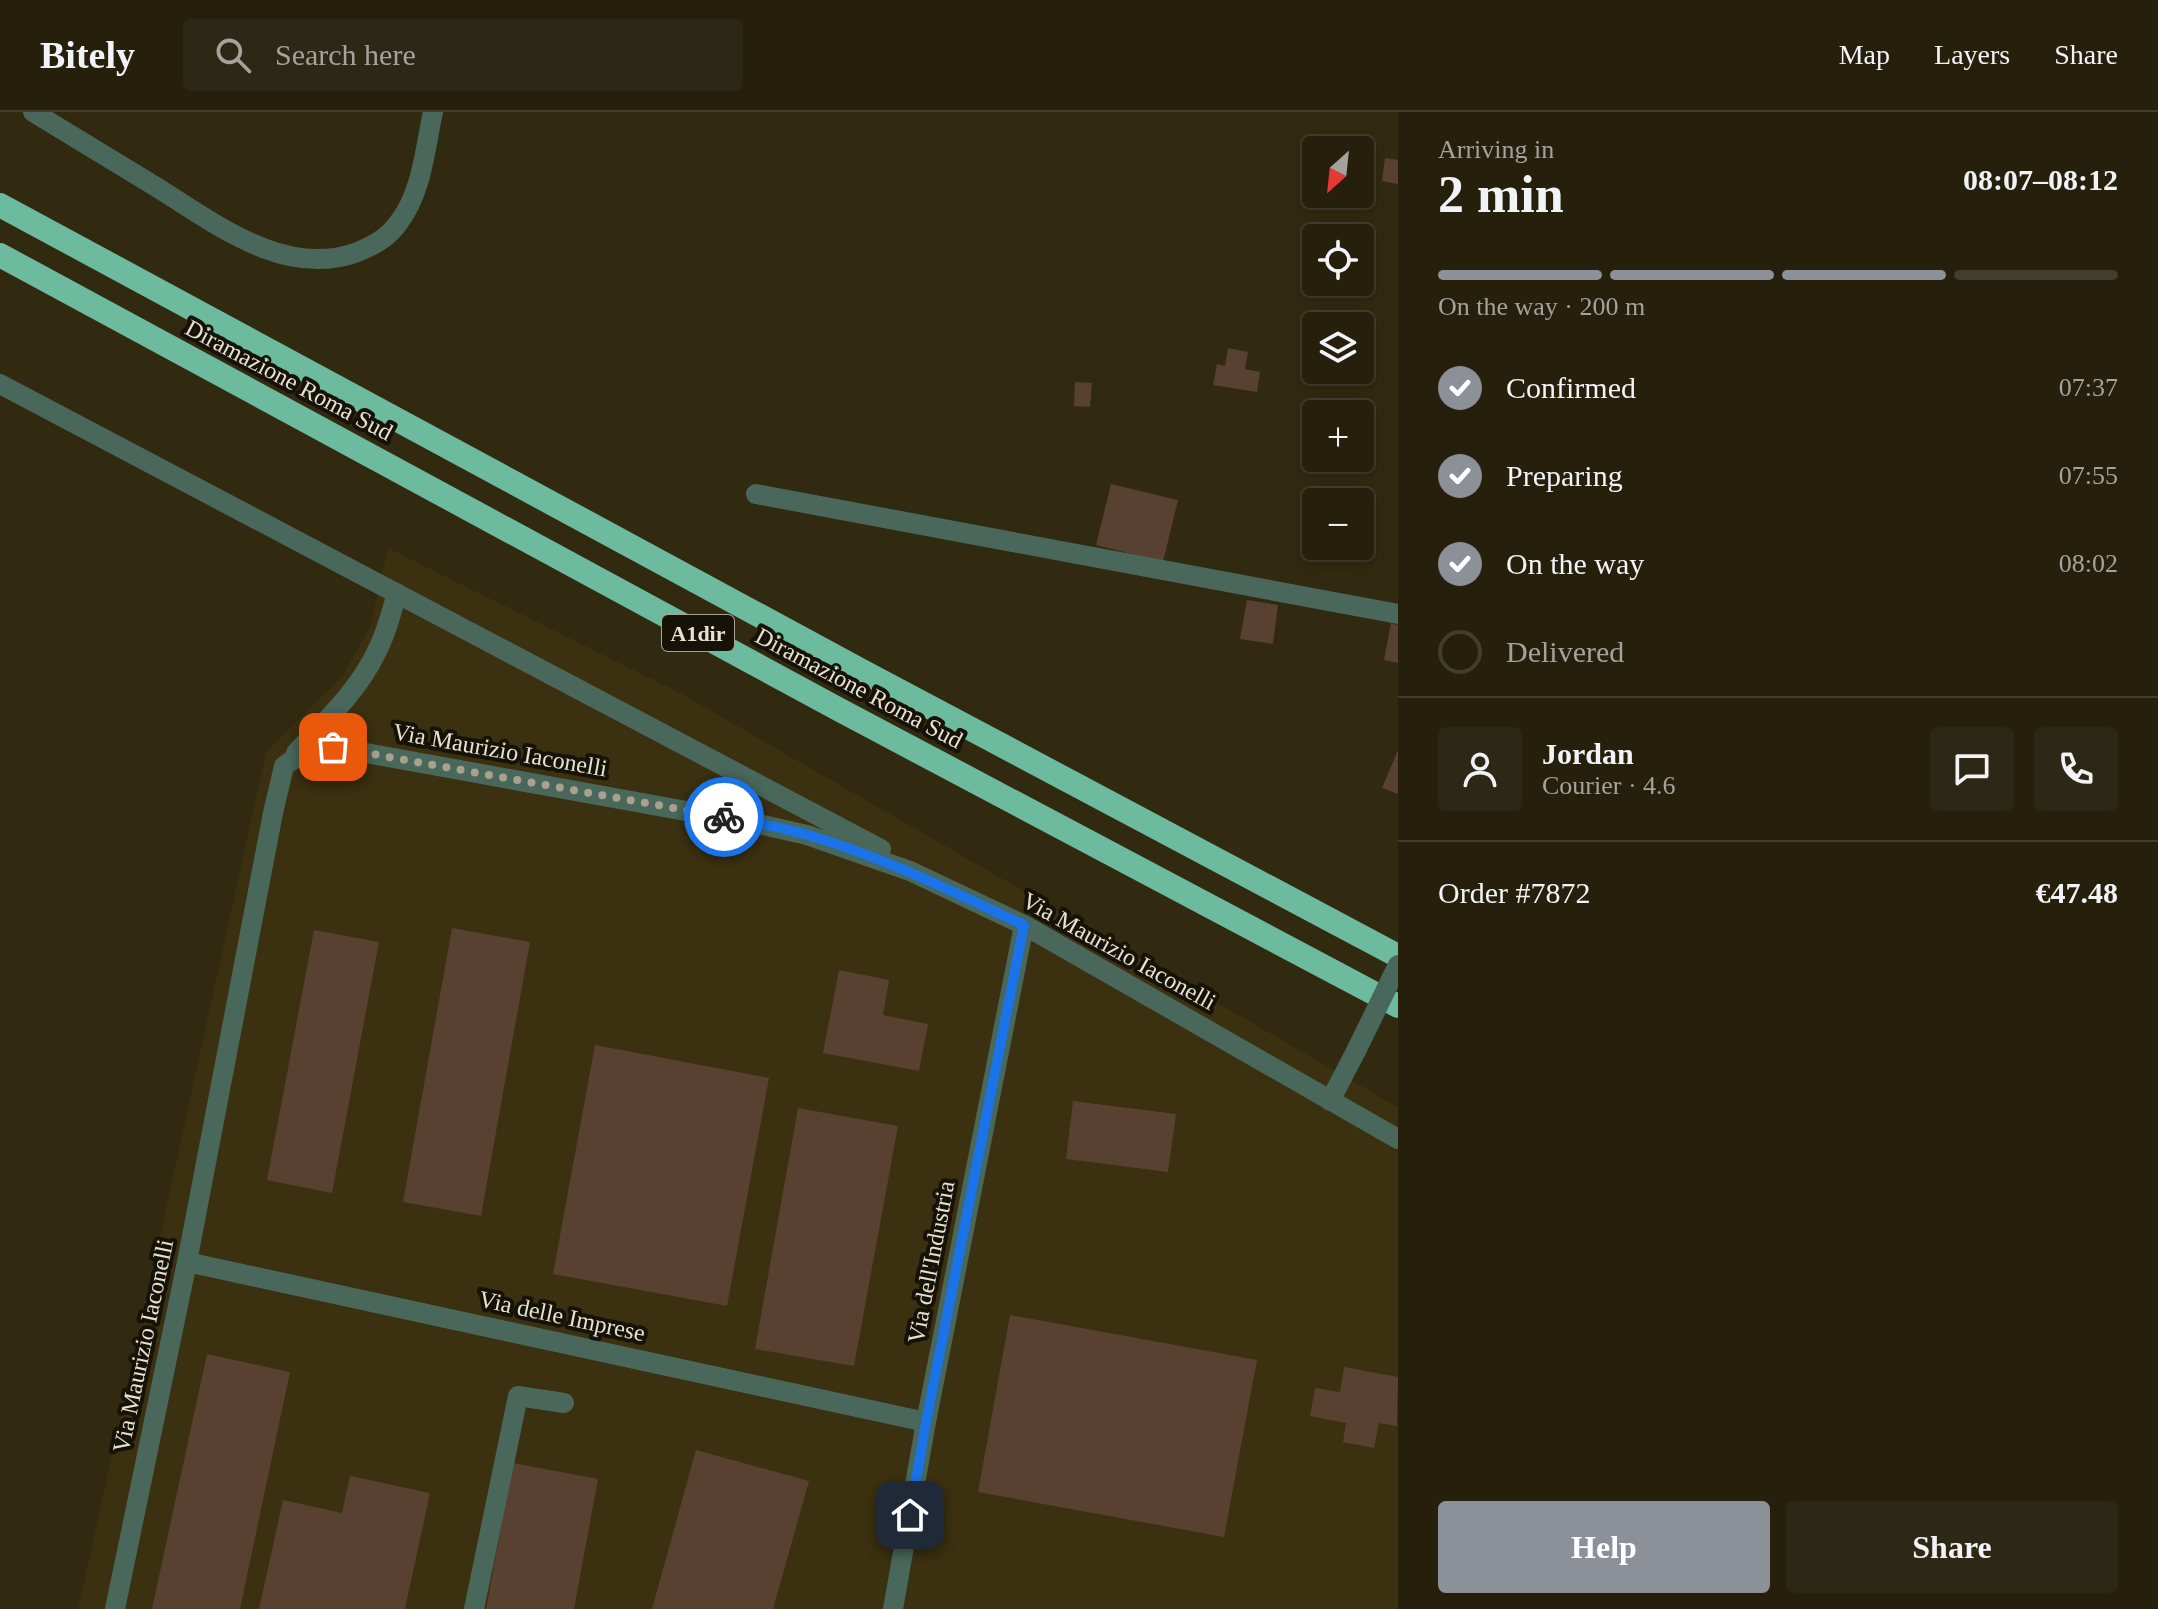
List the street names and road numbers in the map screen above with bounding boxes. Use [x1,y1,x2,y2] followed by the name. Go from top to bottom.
[181,314,397,446] street label: Diramazione Roma Sud
[662,615,734,651] road number: A1dir
[751,622,967,754] street label: Diramazione Roma Sud
[391,718,610,782] street label: Via Maurizio Iaconelli
[1018,887,1221,1015] street label: Via Maurizio Iaconelli
[903,1178,960,1345] street label: Via dell'Industria
[108,1237,178,1455] street label: Via Maurizio Iaconelli
[477,1286,647,1346] street label: Via delle Imprese

